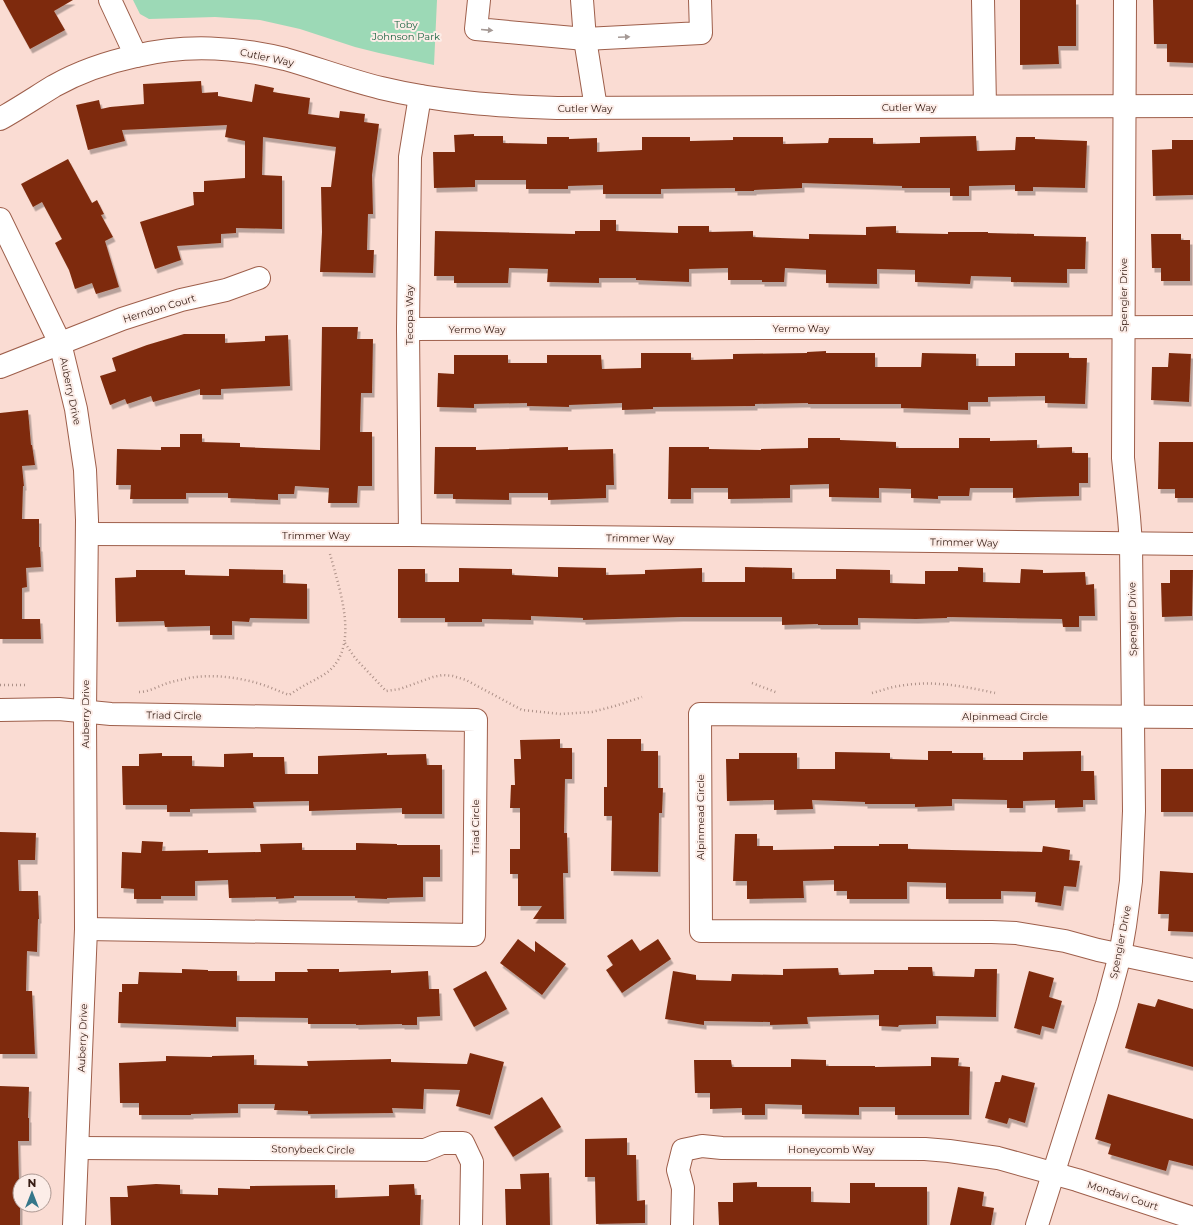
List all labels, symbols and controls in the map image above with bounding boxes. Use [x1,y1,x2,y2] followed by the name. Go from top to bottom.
[371,18,440,43] park label: Toby Johnson Park
[481,26,493,33] one-way arrow
[618,34,631,40] one-way arrow
[239,45,296,70] street label: Cutler Way
[882,101,937,114] street label: Cutler Way
[558,102,613,115] street label: Cutler Way
[1117,258,1130,332] street label: Spengler Drive
[403,284,416,345] street label: Tecopa Way
[121,291,197,326] street label: Herndon Court
[773,322,830,335] street label: Yermo Way
[449,323,506,336] street label: Yermo Way
[57,356,84,426] street label: Auberry Drive
[282,529,350,542] street label: Trimmer Way
[606,531,675,546] street label: Trimmer Way
[930,535,999,550] street label: Trimmer Way
[1125,582,1140,656] street label: Spengler Drive
[79,680,92,748] street label: Auberry Drive
[146,709,202,722] street label: Triad Circle
[962,710,1048,723] street label: Alpinmead Circle
[694,774,707,860] street label: Alpinmead Circle
[469,799,482,855] street label: Triad Circle
[1107,904,1134,980] street label: Spengler Drive
[75,1003,90,1073] street label: Auberry Drive
[271,1142,355,1157] street label: Stonybeck Circle
[788,1143,875,1156] street label: Honeycomb Way
[12,1173,52,1213] north arrow
[28,1176,36,1190] text: N
[1086,1178,1160,1213] street label: Mondavi Court

